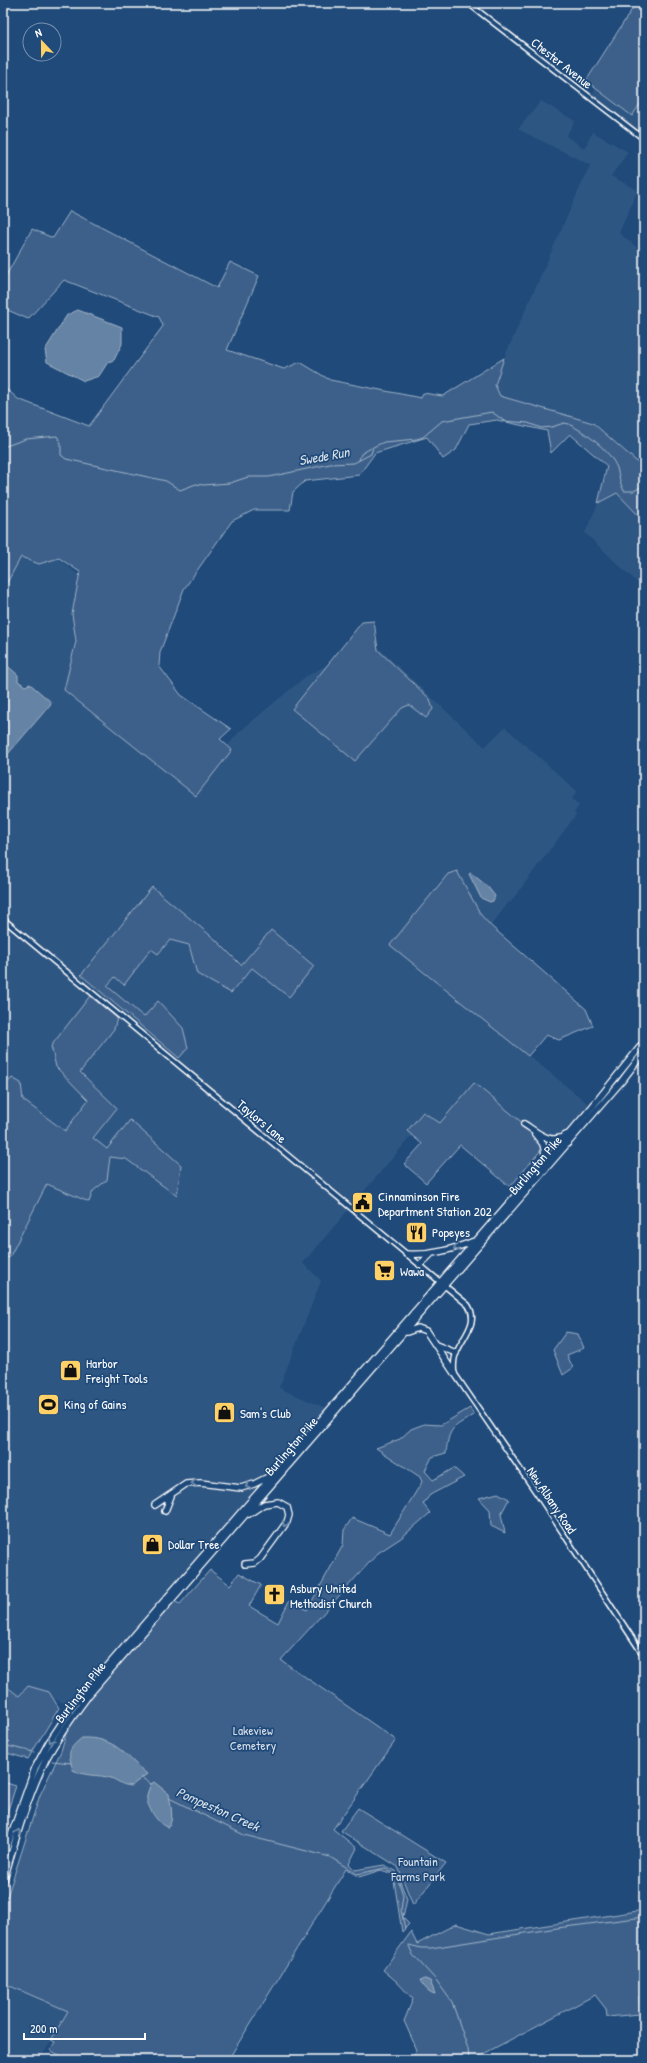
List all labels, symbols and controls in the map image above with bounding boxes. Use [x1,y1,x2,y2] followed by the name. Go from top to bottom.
[22,22,62,62] north arrow
[33,25,44,40] text: N
[528,33,596,93] street label: Chester Avenue
[297,441,352,469] water label: Swede Run
[233,1095,291,1147] street label: Taylors Lane
[504,1131,566,1199] street label: Burlington Pike
[378,1187,492,1220] place label: Cinnaminson Fire Department Station 202
[350,1190,376,1216] public building icon: Cinnaminson Fire Department Station 202
[403,1219,429,1245] restaurant icon: Popeyes
[432,1223,470,1241] place label: Popeyes
[453,1243,460,1252] one-way arrow
[371,1258,397,1284] supermarket icon: Wawa
[400,1262,424,1280] place label: Wawa
[85,1354,148,1387] place label: Harbor Freight Tools
[58,1357,84,1383] shop icon: Harbor Freight Tools
[36,1391,62,1417] sports icon: King of Gains
[64,1395,126,1413] place label: King of Gains
[211,1400,237,1426] shop icon: Sam's Club
[240,1404,291,1422] place label: Sam's Club
[260,1412,322,1480] street label: Burlington Pike
[523,1463,581,1537] street label: New Albany Road
[191,1479,197,1488] one-way arrow
[244,1481,251,1490] one-way arrow
[282,1520,289,1527] one-way arrow
[140,1531,166,1557] shop icon: Dollar Tree
[168,1535,220,1553] place label: Dollar Tree
[290,1579,372,1612] place label: Asbury United Methodist Church
[262,1582,288,1608] church icon: Asbury United Methodist Church
[50,1658,110,1726] street label: Burlington Pike
[230,1721,277,1754] park label: Lakeview Cemetery
[48,1736,55,1743] one-way arrow
[173,1782,264,1837] water label: Pompeston Creek
[13,1829,22,1836] one-way arrow
[390,1852,445,1885] park label: Fountain Farms Park
[24,2015,145,2041] scale bar
[30,2020,57,2037] text: 200 m

